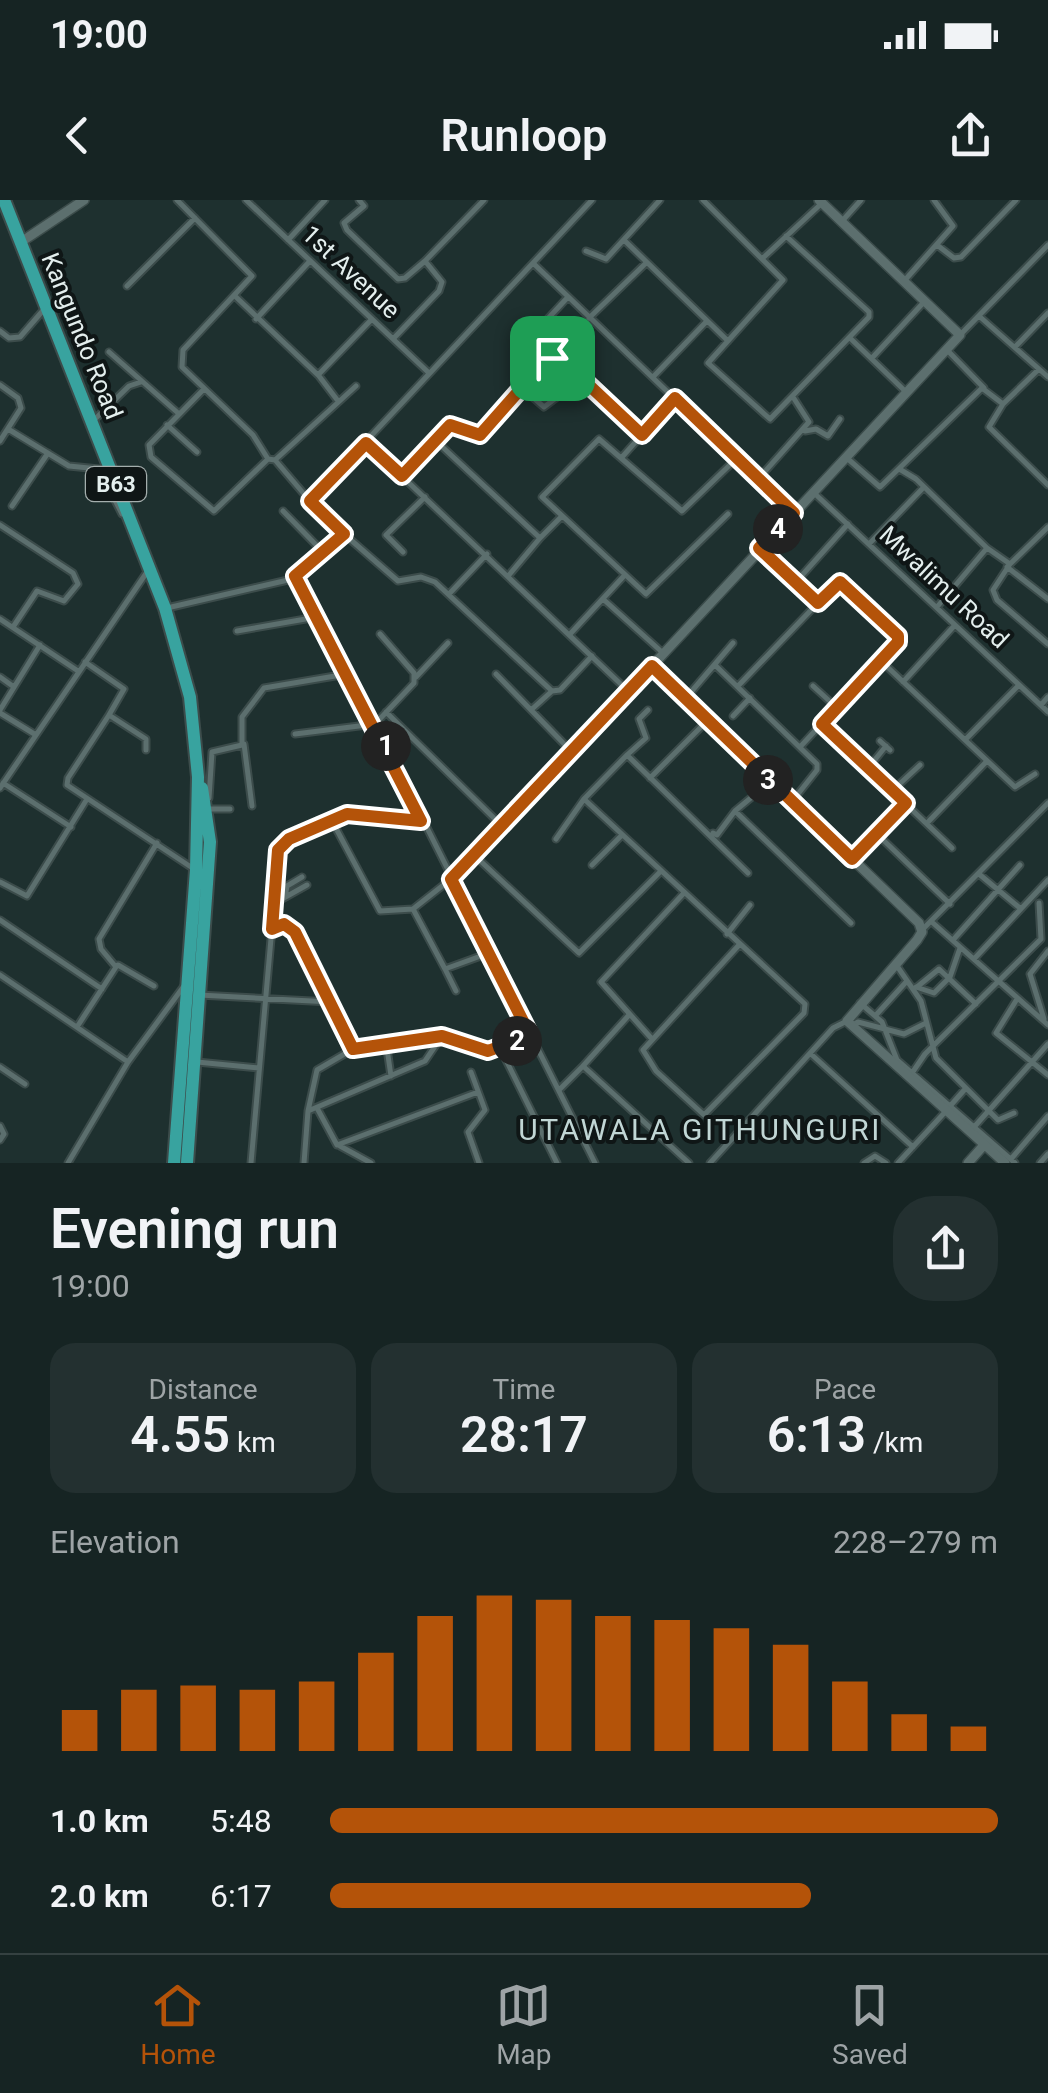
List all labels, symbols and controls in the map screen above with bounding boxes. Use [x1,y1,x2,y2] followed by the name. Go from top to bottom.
[50,13,148,57] text: 19:00
[50,108,105,163] icon: back
[943,108,998,163] icon: share
[441,109,607,162] text: Runloop
[296,219,406,325] street label: 1st Avenue
[35,249,129,423] street label: Kangundo Road
[510,316,595,401] pin
[525,331,580,386] icon: arrive
[86,467,146,501] road number: B63
[753,504,803,554] pin: 4
[770,512,786,545] text: 4
[874,520,1014,654] street label: Mwalimu Road
[361,721,411,771] pin: 1
[378,729,394,762] text: 1
[743,755,793,805] pin: 3
[760,763,776,796] text: 3
[492,1016,542,1066] pin: 2
[509,1024,525,1057] text: 2
[518,1112,882,1147] district label: UTAWALA GITHUNGURI
[893,1196,998,1301] button: share
[50,1197,339,1261] text: Evening run
[50,1267,130,1305] text: 19:00
[149,1373,258,1406] text: Distance
[493,1373,555,1406] text: Time
[814,1373,876,1406] text: Pace
[130,1406,230,1464] text: 4.55
[460,1406,588,1464] text: 28:17
[767,1406,866,1464] text: 6:13
[230,1426,276,1459] text: km
[866,1426,923,1459] text: /km
[50,1523,180,1561] text: Elevation
[833,1523,998,1561] text: 228–279 m
[50,1802,149,1840] text: 1.0 km
[210,1802,272,1840] text: 5:48
[50,1877,149,1915] text: 2.0 km
[210,1877,272,1915] text: 6:17
[140,1978,216,2071] tab: Home
[496,1978,552,2071] tab: Map
[832,1978,908,2071] tab: Saved

